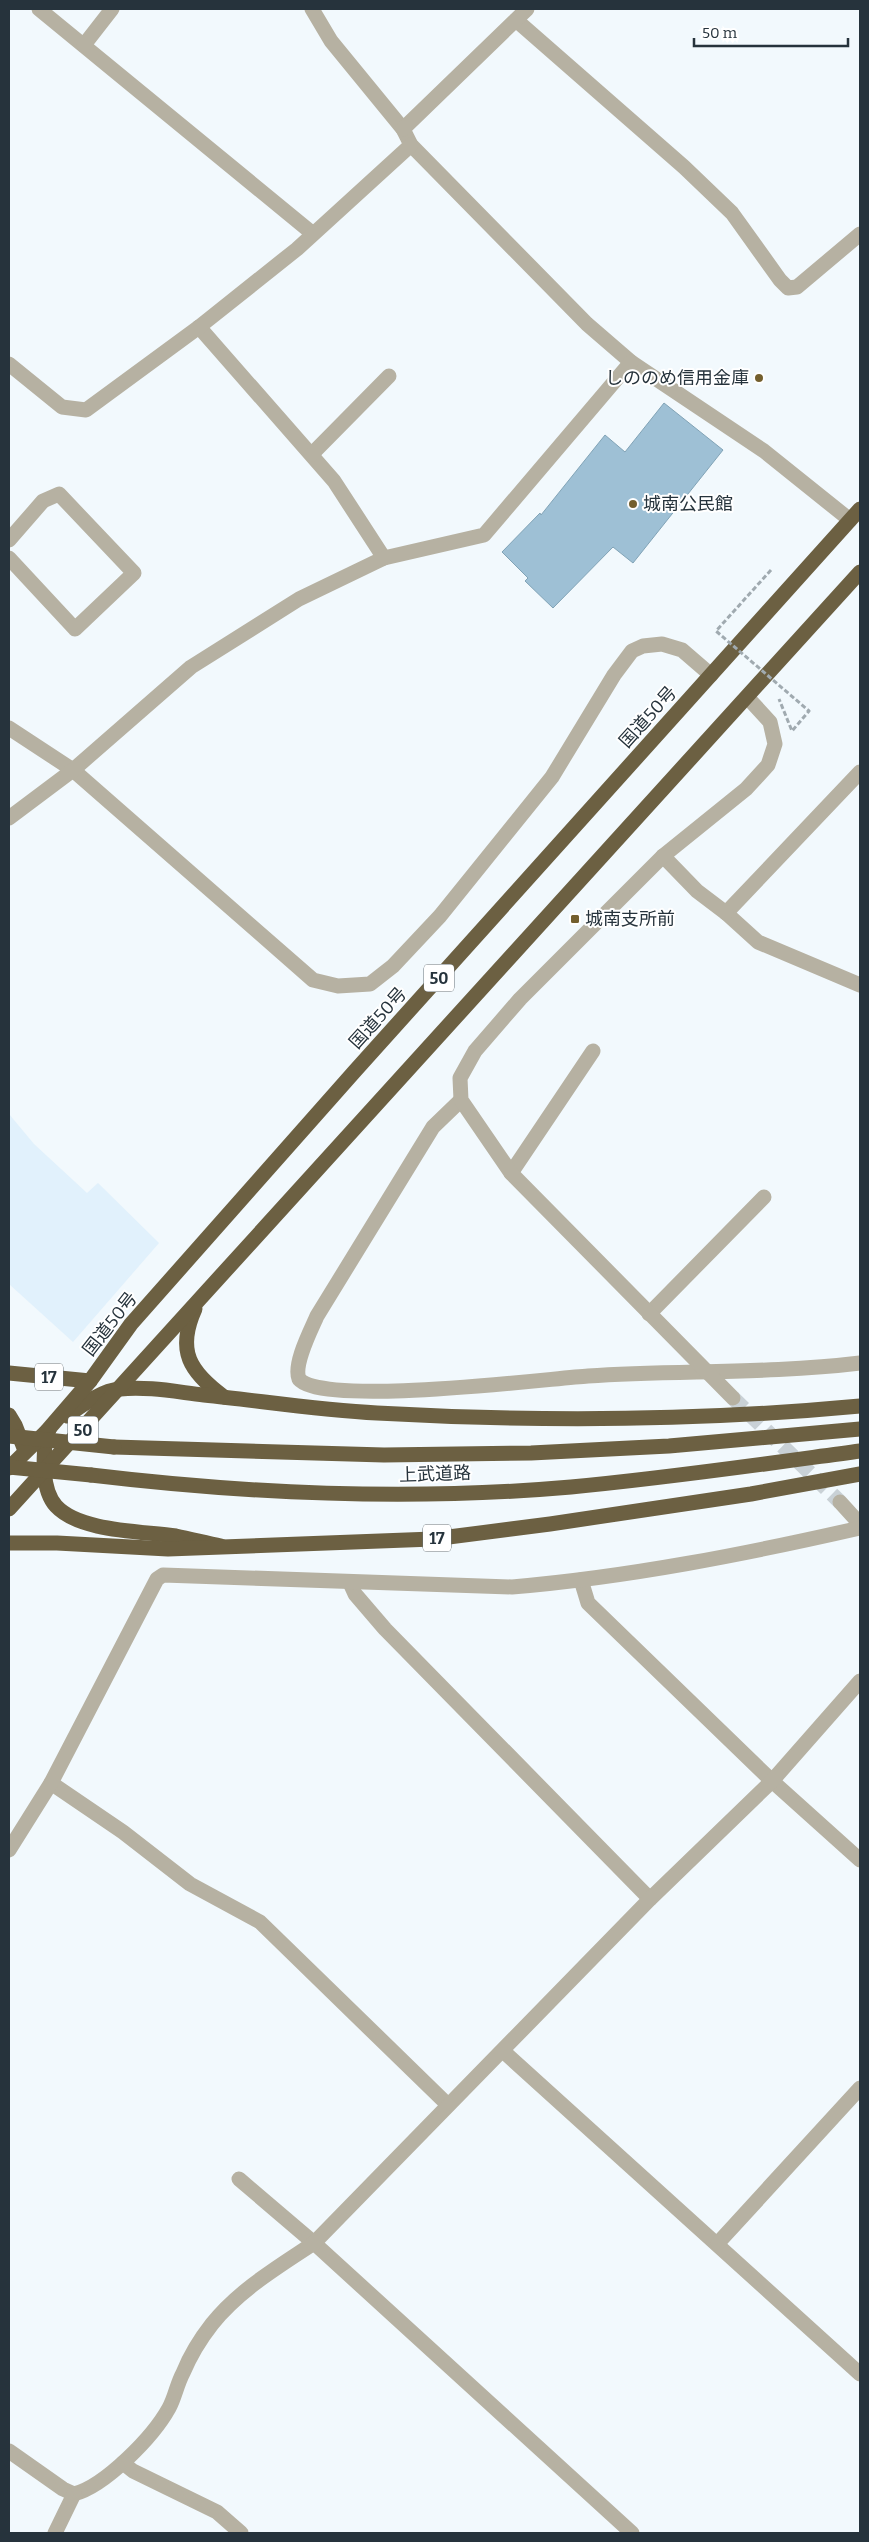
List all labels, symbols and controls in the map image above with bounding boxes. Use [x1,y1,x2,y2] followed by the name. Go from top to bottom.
[694,15,848,47] scale bar
[702,24,738,42] text: 50 m
[605,367,749,389] place label: しののめ信用金庫
[753,372,765,384] marker: しののめ信用金庫
[643,493,733,515] place label: 城南公民館
[627,498,639,510] marker: 城南公民館
[615,682,681,752] street label: 国道50号
[585,908,675,930] place label: 城南支所前
[569,913,581,925] marker: 城南支所前
[424,964,454,991] road number: 50
[345,983,411,1053] street label: 国道50号
[78,1288,142,1360] street label: 国道50号
[35,1364,63,1390] road number: 17
[68,1416,98,1444] road number: 50
[399,1462,471,1486] street label: 上武道路
[423,1525,451,1552] road number: 17

